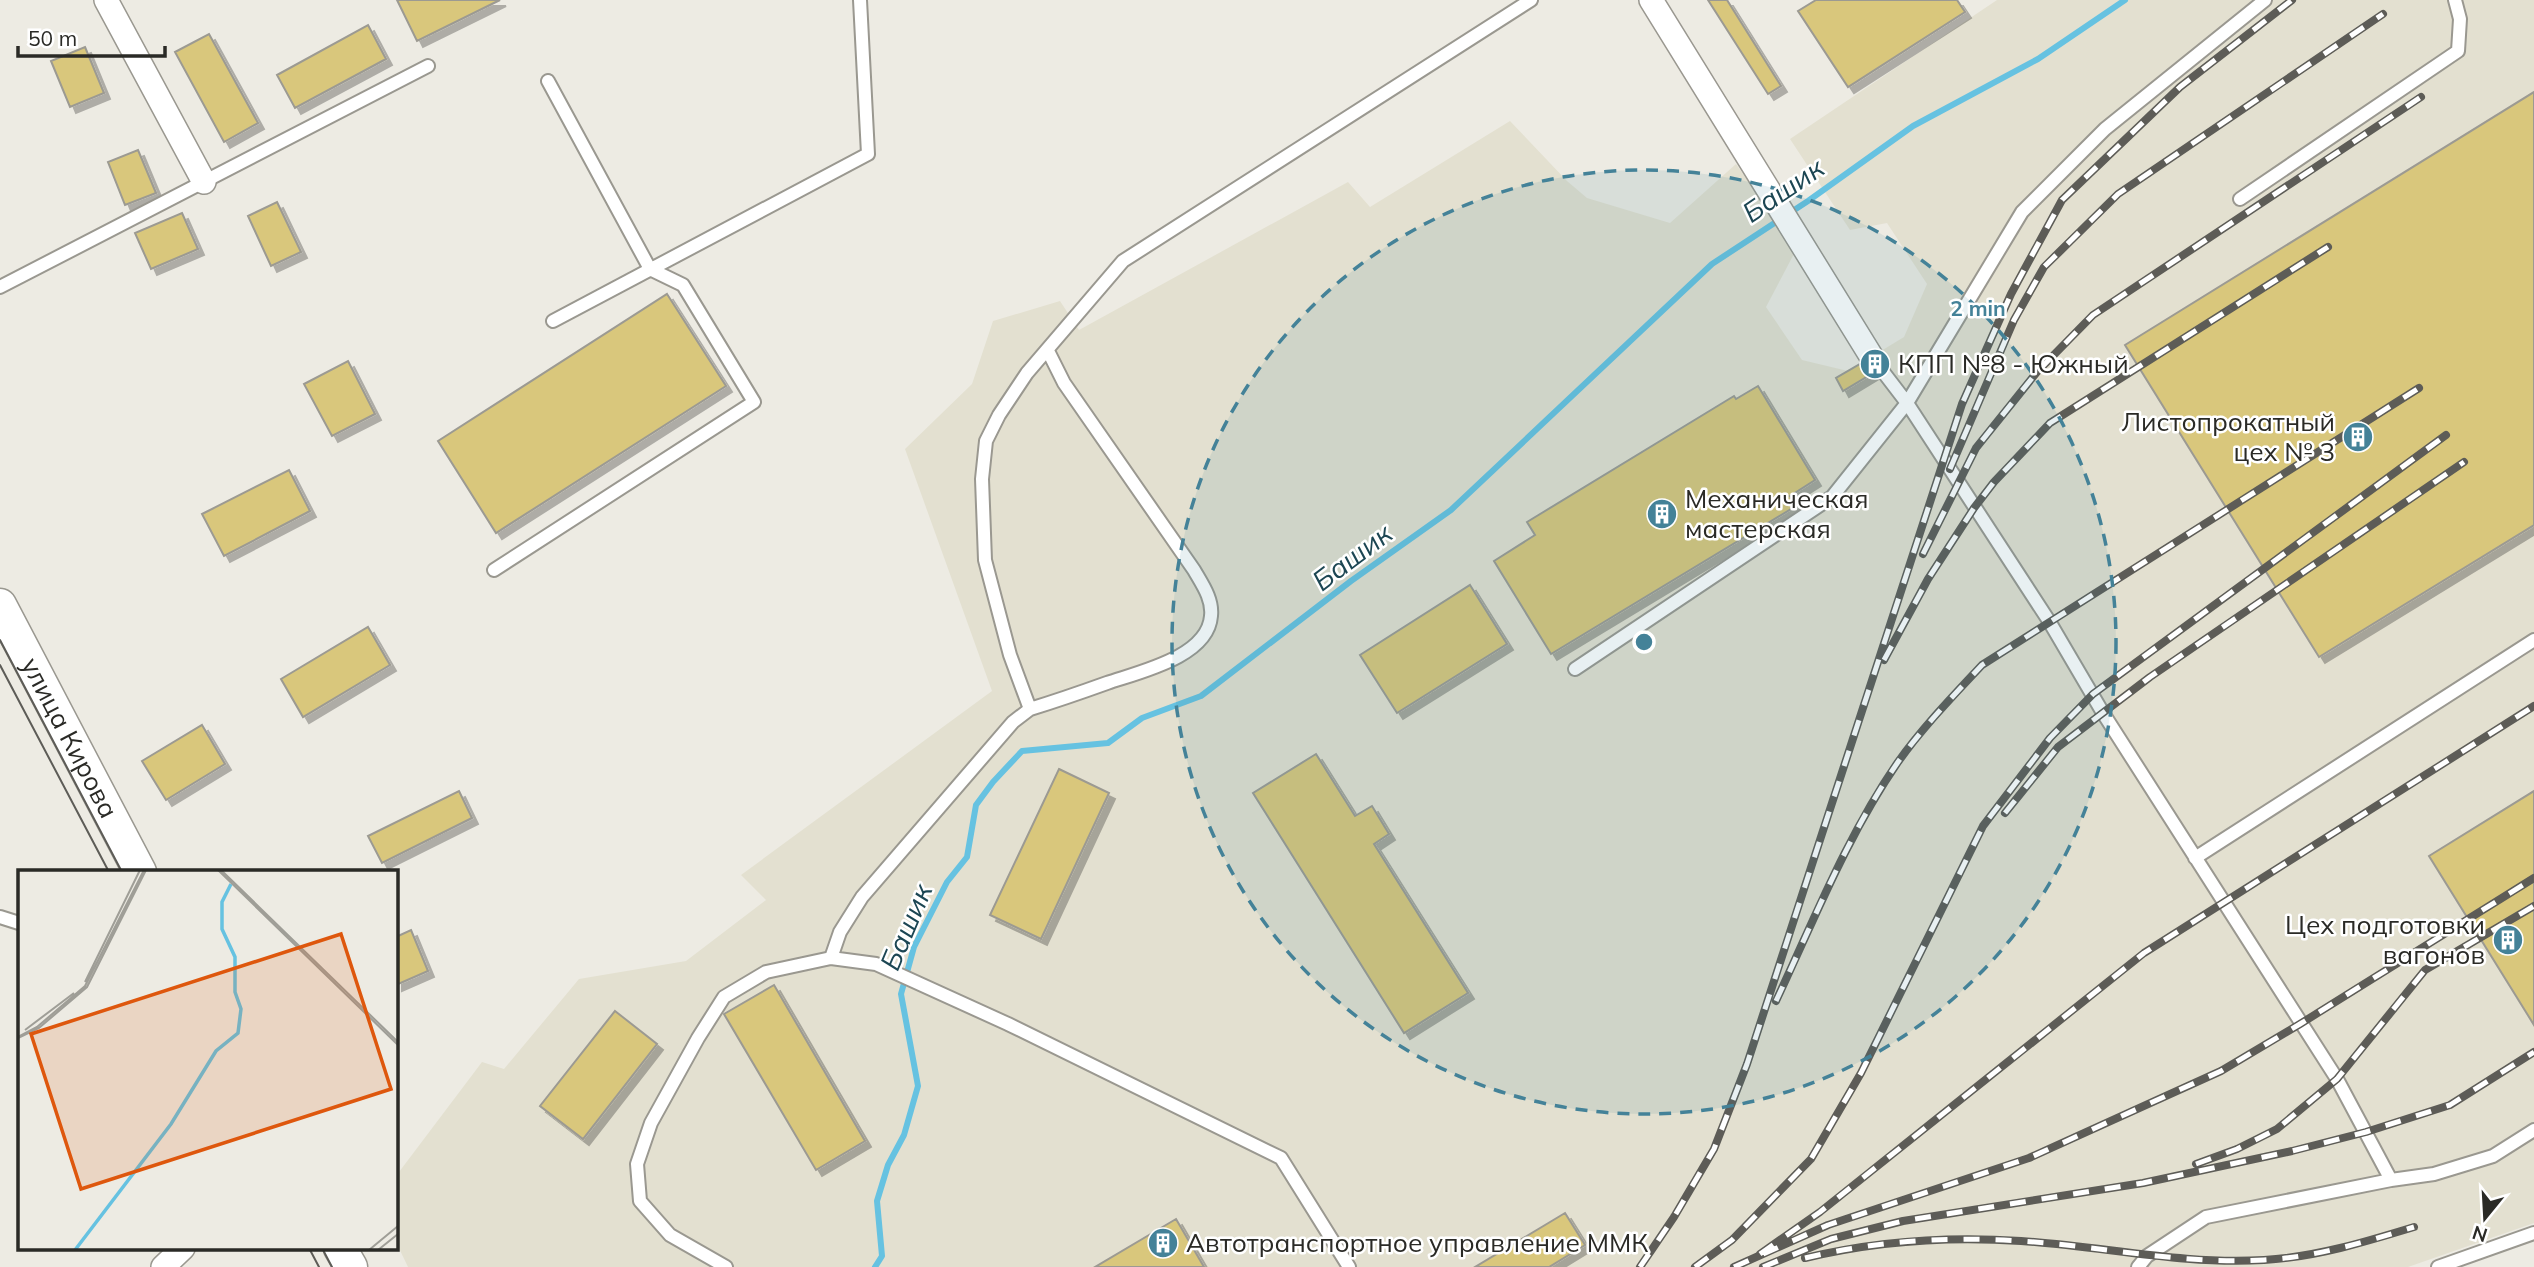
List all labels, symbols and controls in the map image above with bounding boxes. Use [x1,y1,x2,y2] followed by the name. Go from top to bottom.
[18,14,164,58] scale bar
[28,25,77,51] text: 50 m
[1735,149,1831,229] water label: Башик
[1950,295,2006,321] text: 2 min
[1858,347,1892,381] building icon: КПП №8 - Южный
[1898,347,2129,380] place label: КПП №8 - Южный
[2121,405,2335,468] place label: Листопрокатный цех № 3
[2341,420,2375,454] building icon: Листопрокатный цех № 3
[1685,482,1869,545] place label: Механическая мастерская
[1645,497,1679,531] building icon: Механическая мастерская
[1305,515,1399,598] water label: Башик
[1632,630,1656,654] centre of rings
[14,652,126,823] street label: улица Кирова
[18,870,397,1250] inset map
[872,877,940,975] water label: Башик
[2285,908,2485,971] place label: Цех подготовки вагонов
[2491,923,2525,957] building icon: Цех подготовки вагонов
[2450,1183,2520,1253] north arrow
[2469,1221,2490,1248] text: N
[1146,1226,1180,1260] building icon: Автотранспортное управление ММК
[1186,1226,1648,1259] place label: Автотранспортное управление ММК

